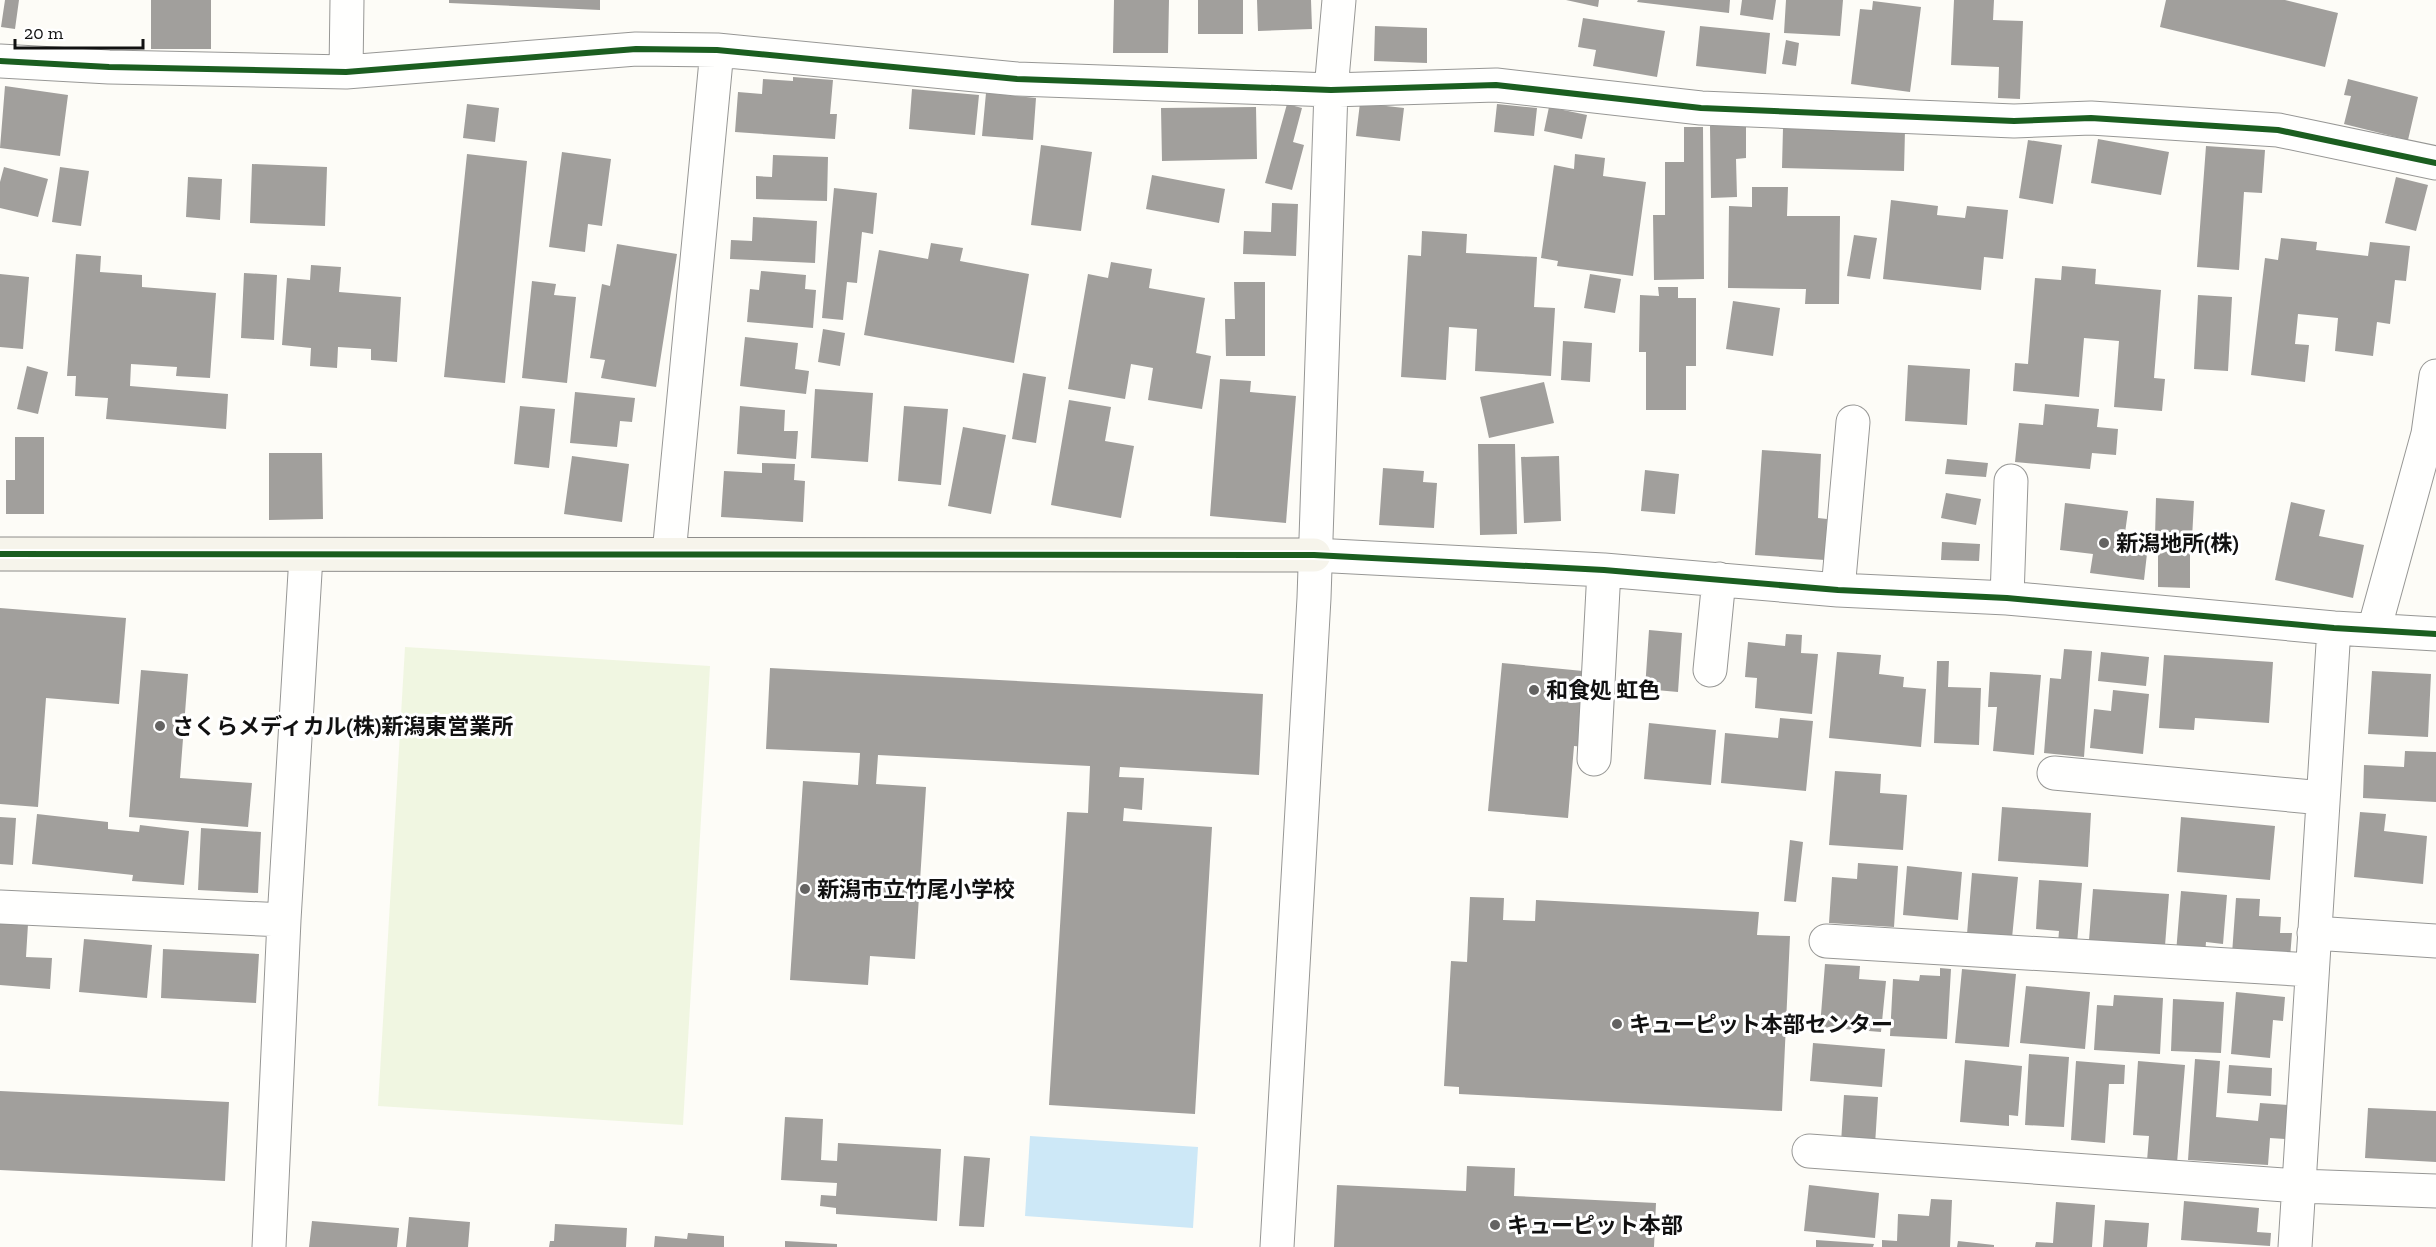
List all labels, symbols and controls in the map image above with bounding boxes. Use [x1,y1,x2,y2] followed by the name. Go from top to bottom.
[15,12,142,50] scale bar
[24,22,64,44] text: 20 m
[2116,530,2239,557] place label: 新潟地所(株)
[2097,536,2111,550] marker: 新潟地所(株)
[1546,677,1660,704] place label: 和食処 虹色
[1527,683,1541,697] marker: 和食処 虹色
[172,713,513,740] place label: さくらメディカル(株)新潟東営業所
[153,719,167,733] marker: さくらメディカル(株)新潟東営業所
[817,876,1015,903] place label: 新潟市立竹尾小学校
[798,882,812,896] marker: 新潟市立竹尾小学校
[1629,1011,1893,1038] place label: キューピット本部センター
[1610,1017,1624,1031] marker: キューピット本部センター
[1507,1212,1683,1239] place label: キューピット本部
[1488,1218,1502,1232] marker: キューピット本部

